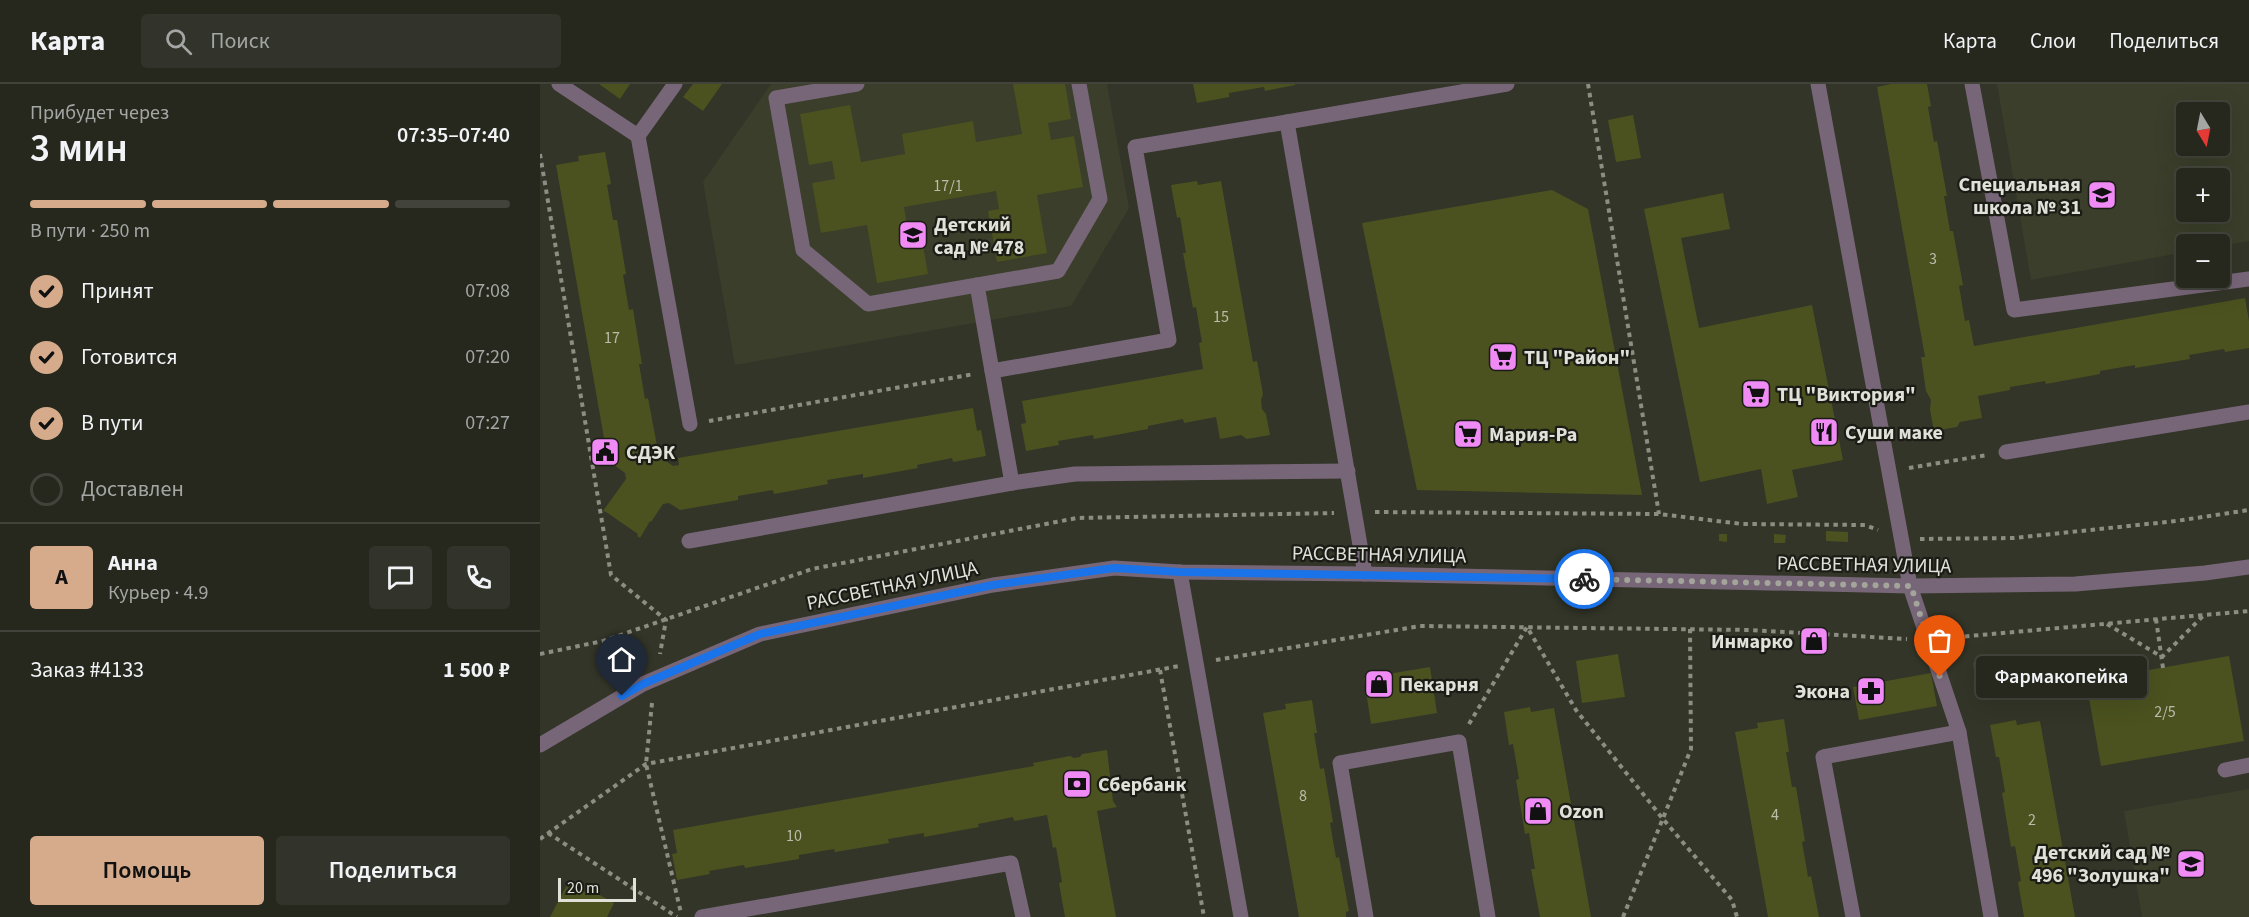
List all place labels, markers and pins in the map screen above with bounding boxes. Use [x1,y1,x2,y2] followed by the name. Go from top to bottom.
[1959,171,2081,222] place label: Специальная школа № 31
[2086,179,2118,211] school or university icon: Специальная школа № 31
[934,211,1024,262] place label: Детский сад № 478
[897,219,929,251] school or university icon: Детский сад № 478
[1487,341,1519,373] supermarket icon: ТЦ "Район"
[1524,344,1630,372] place label: ТЦ "Район"
[1740,378,1772,410] supermarket icon: ТЦ "Виктория"
[1777,381,1916,409] place label: ТЦ "Виктория"
[1808,416,1840,448] restaurant icon: Суши маке
[1452,418,1484,450] supermarket icon: Мария-Ра
[1845,419,1943,447] place label: Суши маке
[1489,421,1577,449] place label: Мария-Ра
[589,436,621,468] public building icon: СДЭК
[626,439,676,467] place label: СДЭК
[1914,615,1965,677] pin
[1798,625,1830,657] shop icon: Инмарко
[1711,628,1793,656] place label: Инмарко
[596,634,647,696] pin
[1976,656,2147,698] callout: Фармакопейка
[1363,668,1395,700] shop icon: Пекарня
[1400,671,1479,699] place label: Пекарня
[1855,675,1887,707] pharmacy icon: Экона
[1795,678,1850,706] place label: Экона
[1061,768,1093,800] bank icon: Сбербанк
[1098,771,1186,799] place label: Сбербанк
[1522,795,1554,827] shop icon: Ozon
[1559,798,1604,826] place label: Ozon
[2031,839,2171,890] place label: Детский сад № 496 "Золушка"
[2175,848,2207,880] school or university icon: Детский сад № 496 "Золушка"

